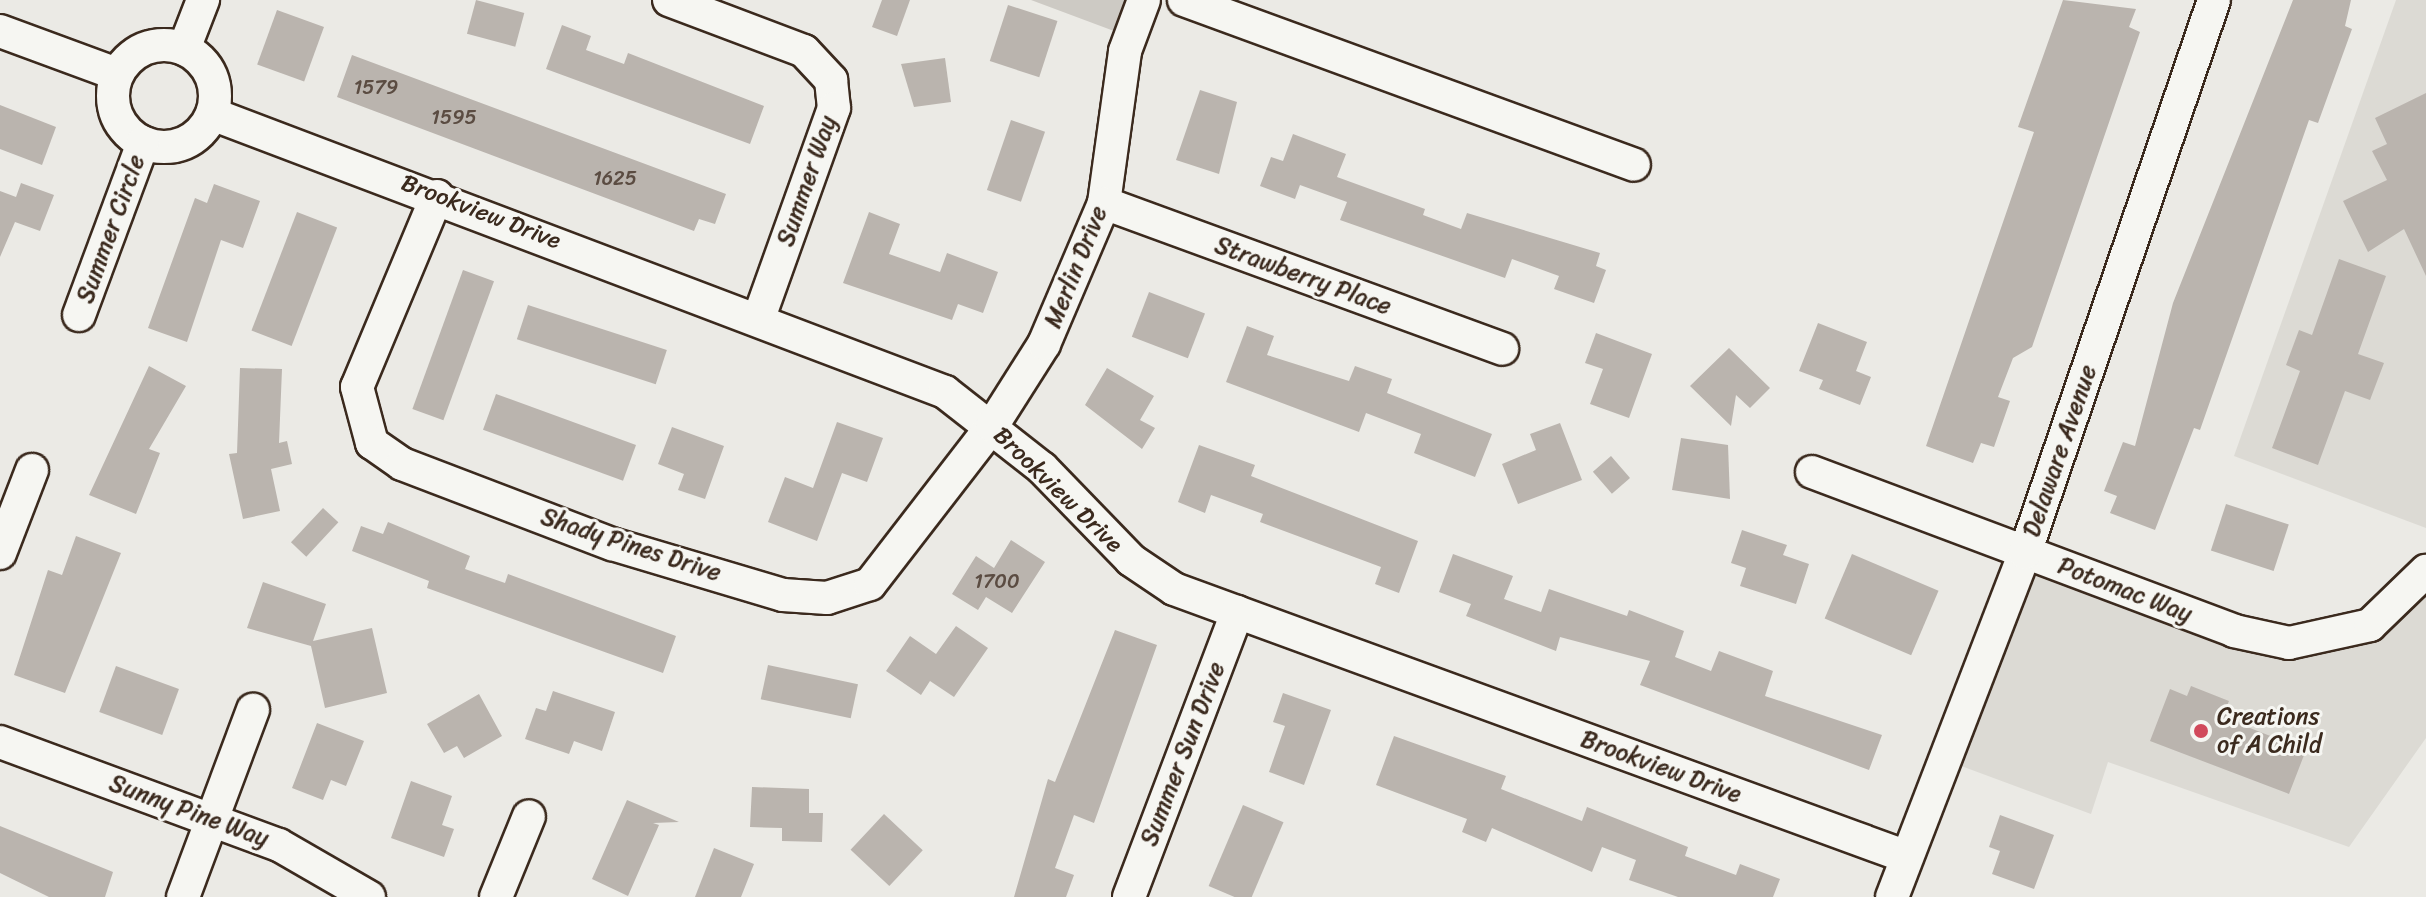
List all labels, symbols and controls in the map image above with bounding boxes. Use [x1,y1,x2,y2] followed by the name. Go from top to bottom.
[354,75,398,99] house number: 1579
[431,105,477,129] house number: 1595
[771,112,843,250] street label: Summer Way
[71,151,151,307] street label: Summer Circle
[593,166,637,190] house number: 1625
[397,168,565,256] street label: Brookview Drive
[1039,202,1113,332] street label: Merlin Drive
[1211,231,1395,321] street label: Strawberry Place
[2017,362,2103,540] street label: Delaware Avenue
[987,421,1129,559] street label: Brookview Drive
[537,502,725,588] street label: Shady Pines Drive
[2054,551,2196,629] street label: Potomac Way
[974,569,1020,593] house number: 1700
[1135,658,1231,850] street label: Summer Sun Drive
[2217,703,2322,759] place label: Creations of A Child
[2192,722,2210,740] marker: Creations of A Child
[1576,725,1746,809] street label: Brookview Drive
[105,769,273,853] street label: Sunny Pine Way

